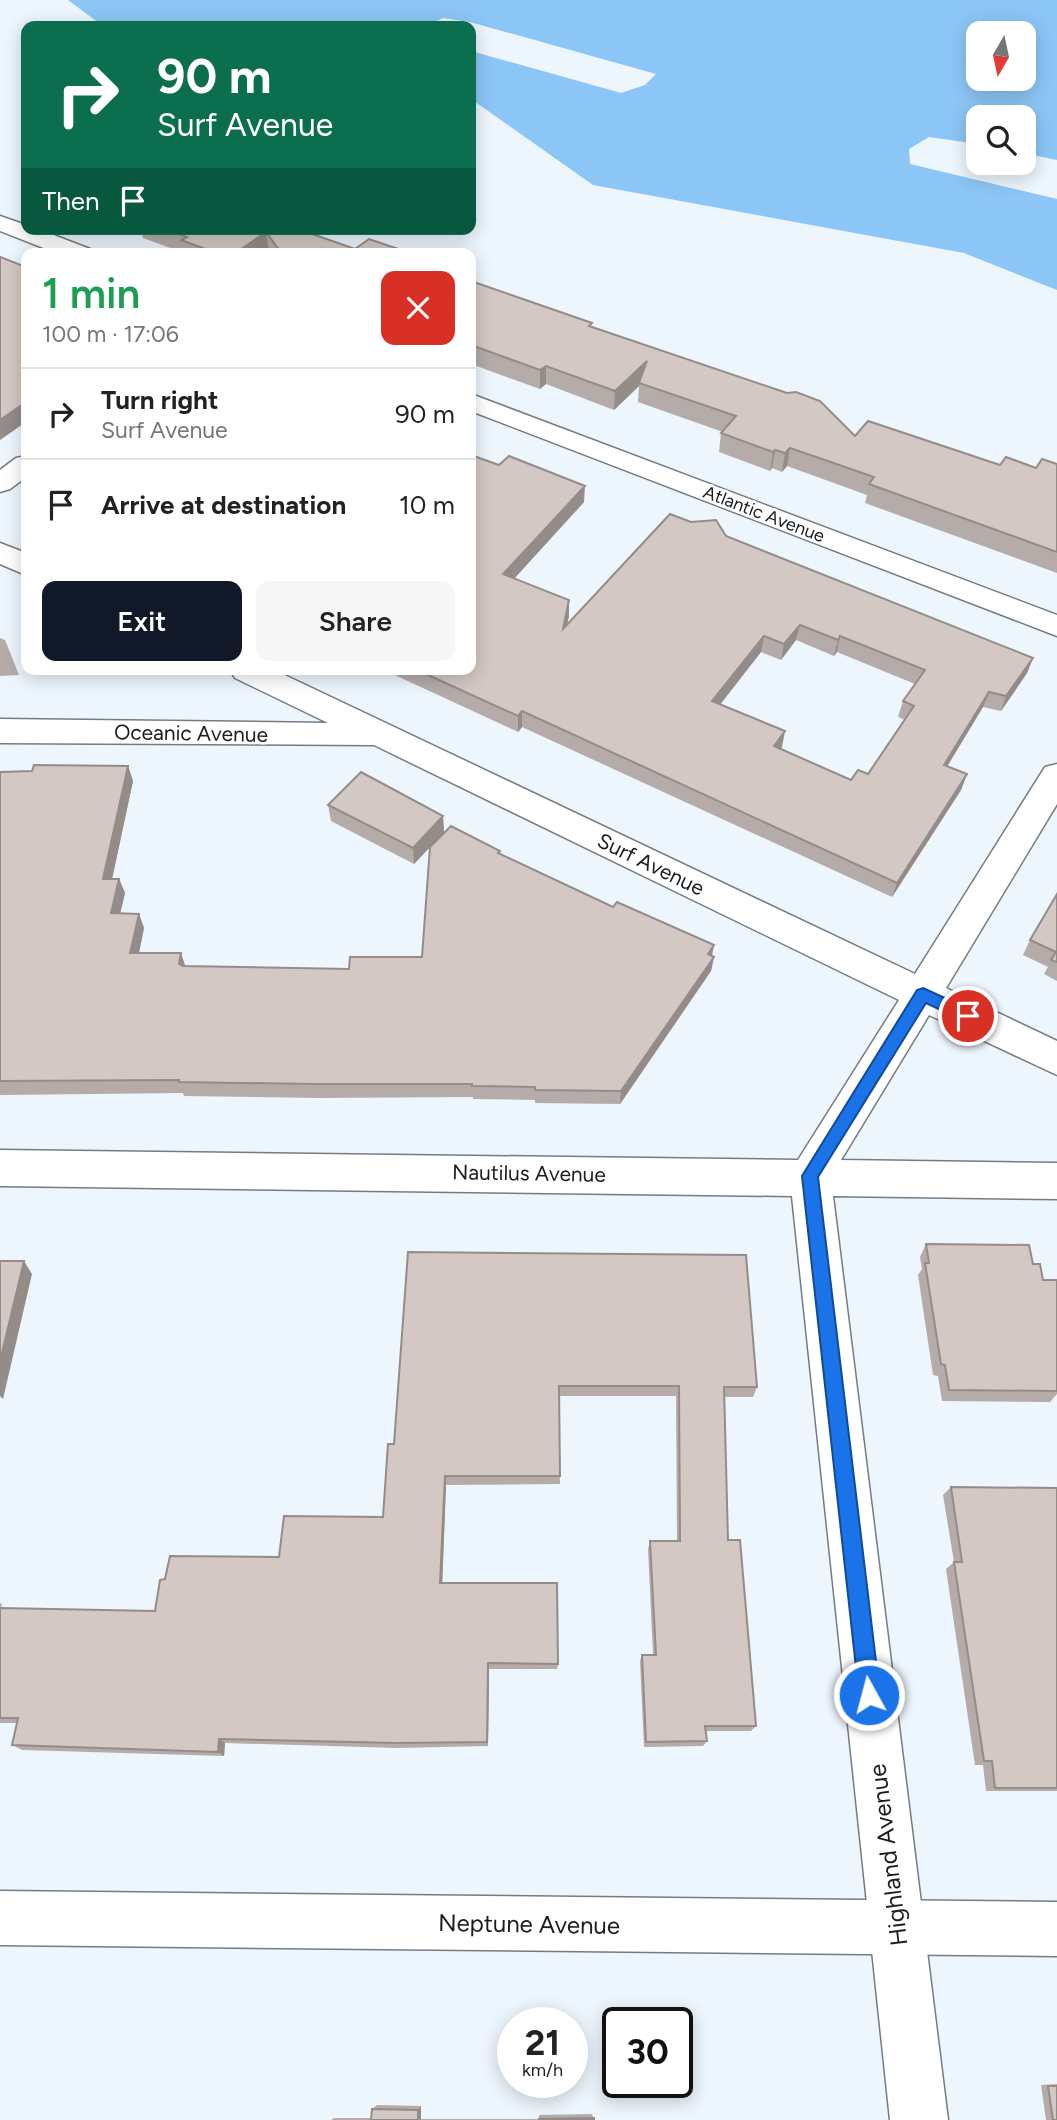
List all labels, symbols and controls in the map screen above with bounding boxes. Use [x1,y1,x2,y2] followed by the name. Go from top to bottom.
[966,21,1036,91] north arrow
[966,21,1036,175] map controls
[157,46,272,105] text: 90 m
[42,49,133,140] icon: right
[966,105,1036,175] button: search
[157,106,333,144] text: Surf Avenue
[114,182,152,220] icon: arrive
[42,185,100,217] text: Then
[42,268,140,319] text: 1 min
[381,271,455,345] button: close
[42,320,179,348] text: 100 m · 17:06
[101,384,218,416] text: Turn right
[42,395,80,433] icon: right
[395,398,455,430] text: 90 m
[101,416,228,444] text: Surf Avenue
[700,481,828,547] street label: Atlantic Avenue
[42,486,80,524] icon: arrive
[101,489,346,521] text: Arrive at destination
[399,489,455,521] text: 10 m
[42,581,242,661] button: Exit
[256,581,455,661] button: Share
[114,719,268,747] street label: Oceanic Avenue
[594,827,708,901] street label: Surf Avenue
[938,986,998,1046] pin
[949,997,987,1035] icon: arrive
[452,1159,606,1187] street label: Nautilus Avenue
[832,1658,906,1732] position arrow
[862,1762,914,1948] street label: Highland Avenue
[438,1908,620,1940] street label: Neptune Avenue
[602,2007,693,2098] speed limit sign: 30
[525,2022,560,2064] text: 21
[522,2059,563,2081] text: km/h

